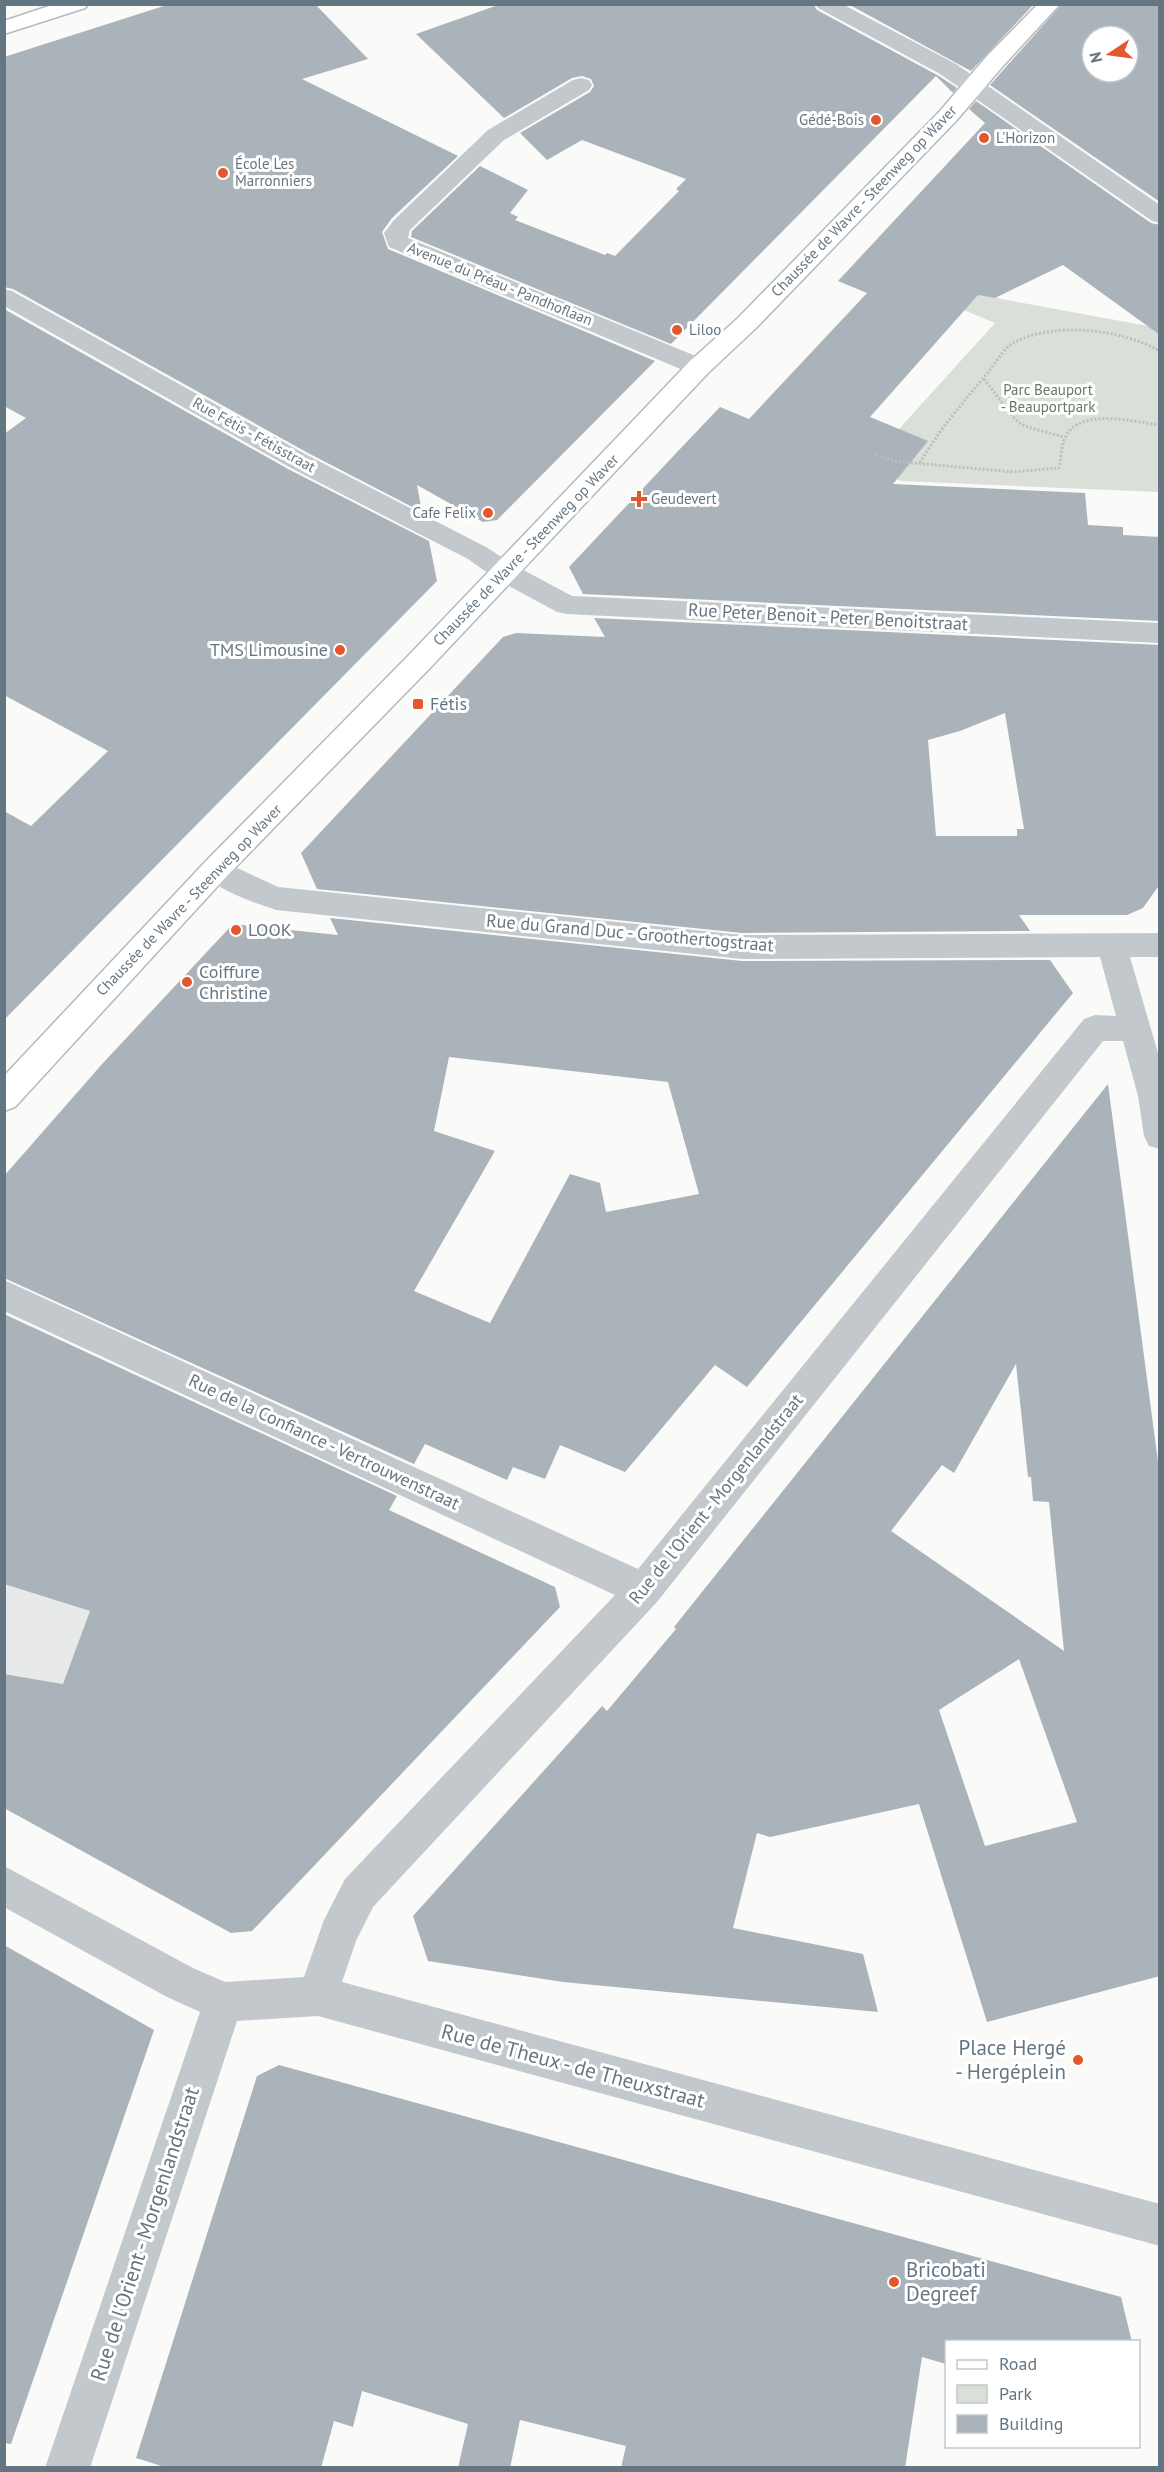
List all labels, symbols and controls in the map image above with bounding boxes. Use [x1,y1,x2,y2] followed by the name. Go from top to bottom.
[1080,24,1140,84] north arrow
[1084,50,1106,65] text: N
[767,101,960,300] street label: Chaussée de Wavre - Steenweg op Waver
[799,110,864,129] place label: Gédé-Bois
[869,113,883,127] marker: Gédé-Bois
[996,128,1055,147] place label: L'Horizon
[977,131,991,145] marker: L'Horizon
[235,154,312,190] place label: École Les Marronniers
[216,166,230,180] marker: École Les Marronniers
[405,238,595,329] street label: Avenue du Préau - Pandhoflaan
[689,320,721,339] place label: Liloo
[670,323,684,337] marker: Liloo
[1001,380,1096,416] park label: Parc Beauport - Beauportpark
[189,393,319,476] street label: Rue Fétis - Fétisstraat
[429,450,622,649] street label: Chaussée de Wavre - Steenweg op Waver
[651,489,717,508] place label: Geudevert
[632,492,646,506] marker: Geudevert
[413,503,476,522] place label: Cafe Felix
[481,506,495,520] marker: Cafe Felix
[687,598,969,635] street label: Rue Peter Benoit - Peter Benoitstraat
[210,638,328,661] place label: TMS Limousine
[333,643,347,657] marker: TMS Limousine
[430,692,467,715] place label: Fétis
[411,697,425,711] marker: Fétis
[92,800,285,999] street label: Chaussée de Wavre - Steenweg op Waver
[485,908,775,957] street label: Rue du Grand Duc - Groothertogstraat
[248,918,292,941] place label: LOOK
[229,923,243,937] marker: LOOK
[199,960,268,1004] place label: Coiffure Christine
[180,975,194,989] marker: Coiffure Christine
[185,1369,463,1515] street label: Rue de la Confiance - Vertrouwenstraat
[624,1389,808,1608] street label: Rue de l'Orient - Morgenlandstraat
[439,2017,708,2114] street label: Rue de Theux - de Theuxstraat
[955,2034,1066,2085] place label: Place Hergé - Hergéplein
[1071,2053,1085,2067] marker: Place Hergé - Hergéplein
[84,2083,205,2384] street label: Rue de l'Orient - Morgenlandstraat
[906,2256,986,2307] place label: Bricobati Degreef
[887,2275,901,2289] marker: Bricobati Degreef
[945,2340,1140,2448] legend
[999,2352,1037,2375] text: Road
[999,2382,1032,2405] text: Park
[999,2412,1063,2435] text: Building

